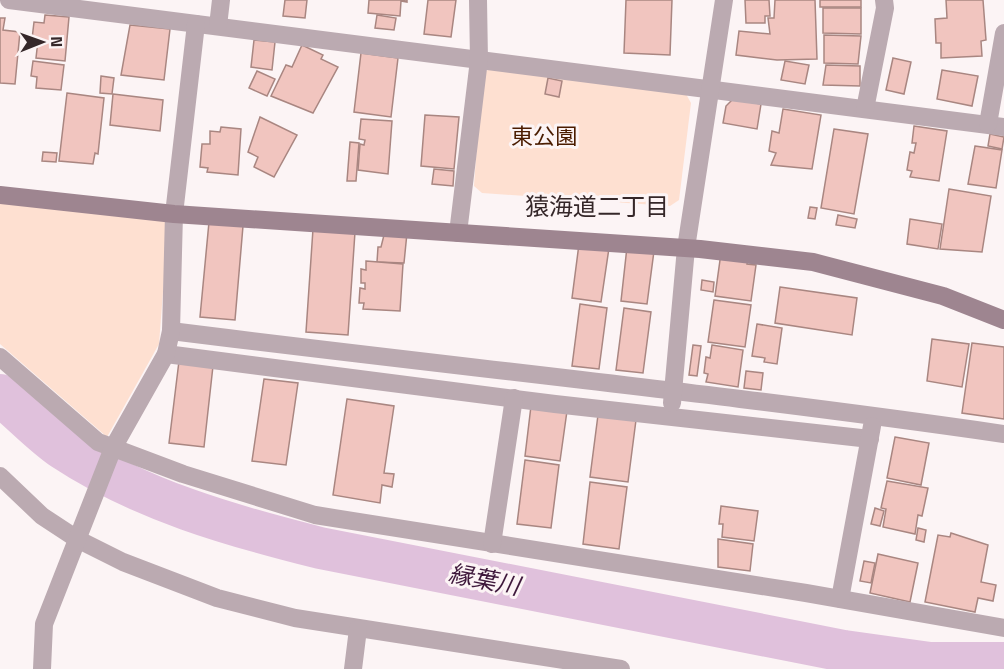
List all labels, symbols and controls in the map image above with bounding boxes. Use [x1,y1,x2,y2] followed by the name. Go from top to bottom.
[12,12,72,72] north arrow
[45,36,69,47] text: N
[511,119,577,153] park label: 東公園
[525,188,669,224] district label: 猿海道二丁目
[445,554,526,604] water label: 縁葉川

